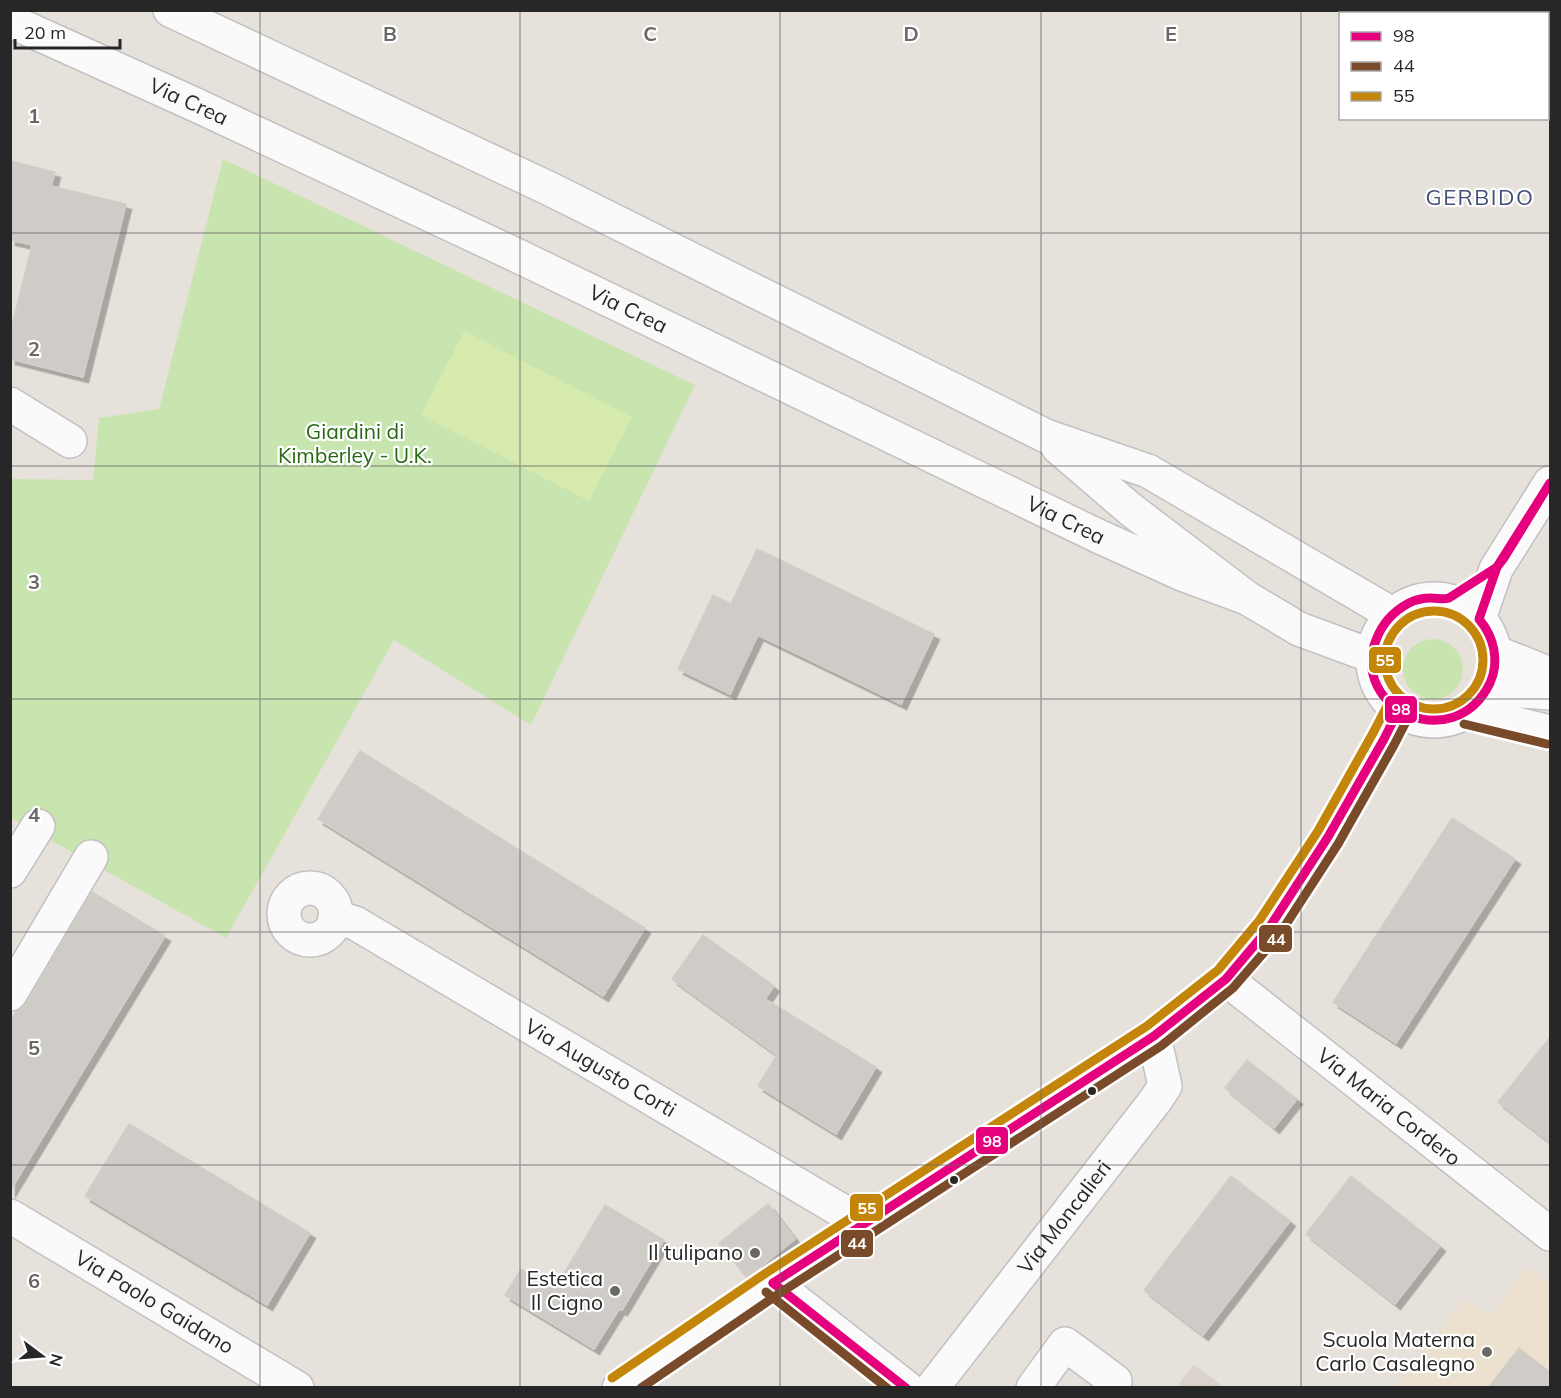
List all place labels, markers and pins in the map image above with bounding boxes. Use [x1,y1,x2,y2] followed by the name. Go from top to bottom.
[1086,1085,1098,1097] unlabelled marker
[948,1174,960,1186] unlabelled marker
[648,1239,743,1265] place label: Il tulipano
[748,1246,762,1260] marker: Il tulipano
[527,1265,603,1315] place label: Estetica Il Cigno
[608,1284,622,1298] marker: Estetica Il Cigno
[1315,1326,1475,1376] place label: Scuola Materna Carlo Casalegno
[1480,1345,1494,1359] marker: Scuola Materna Carlo Casalegno

